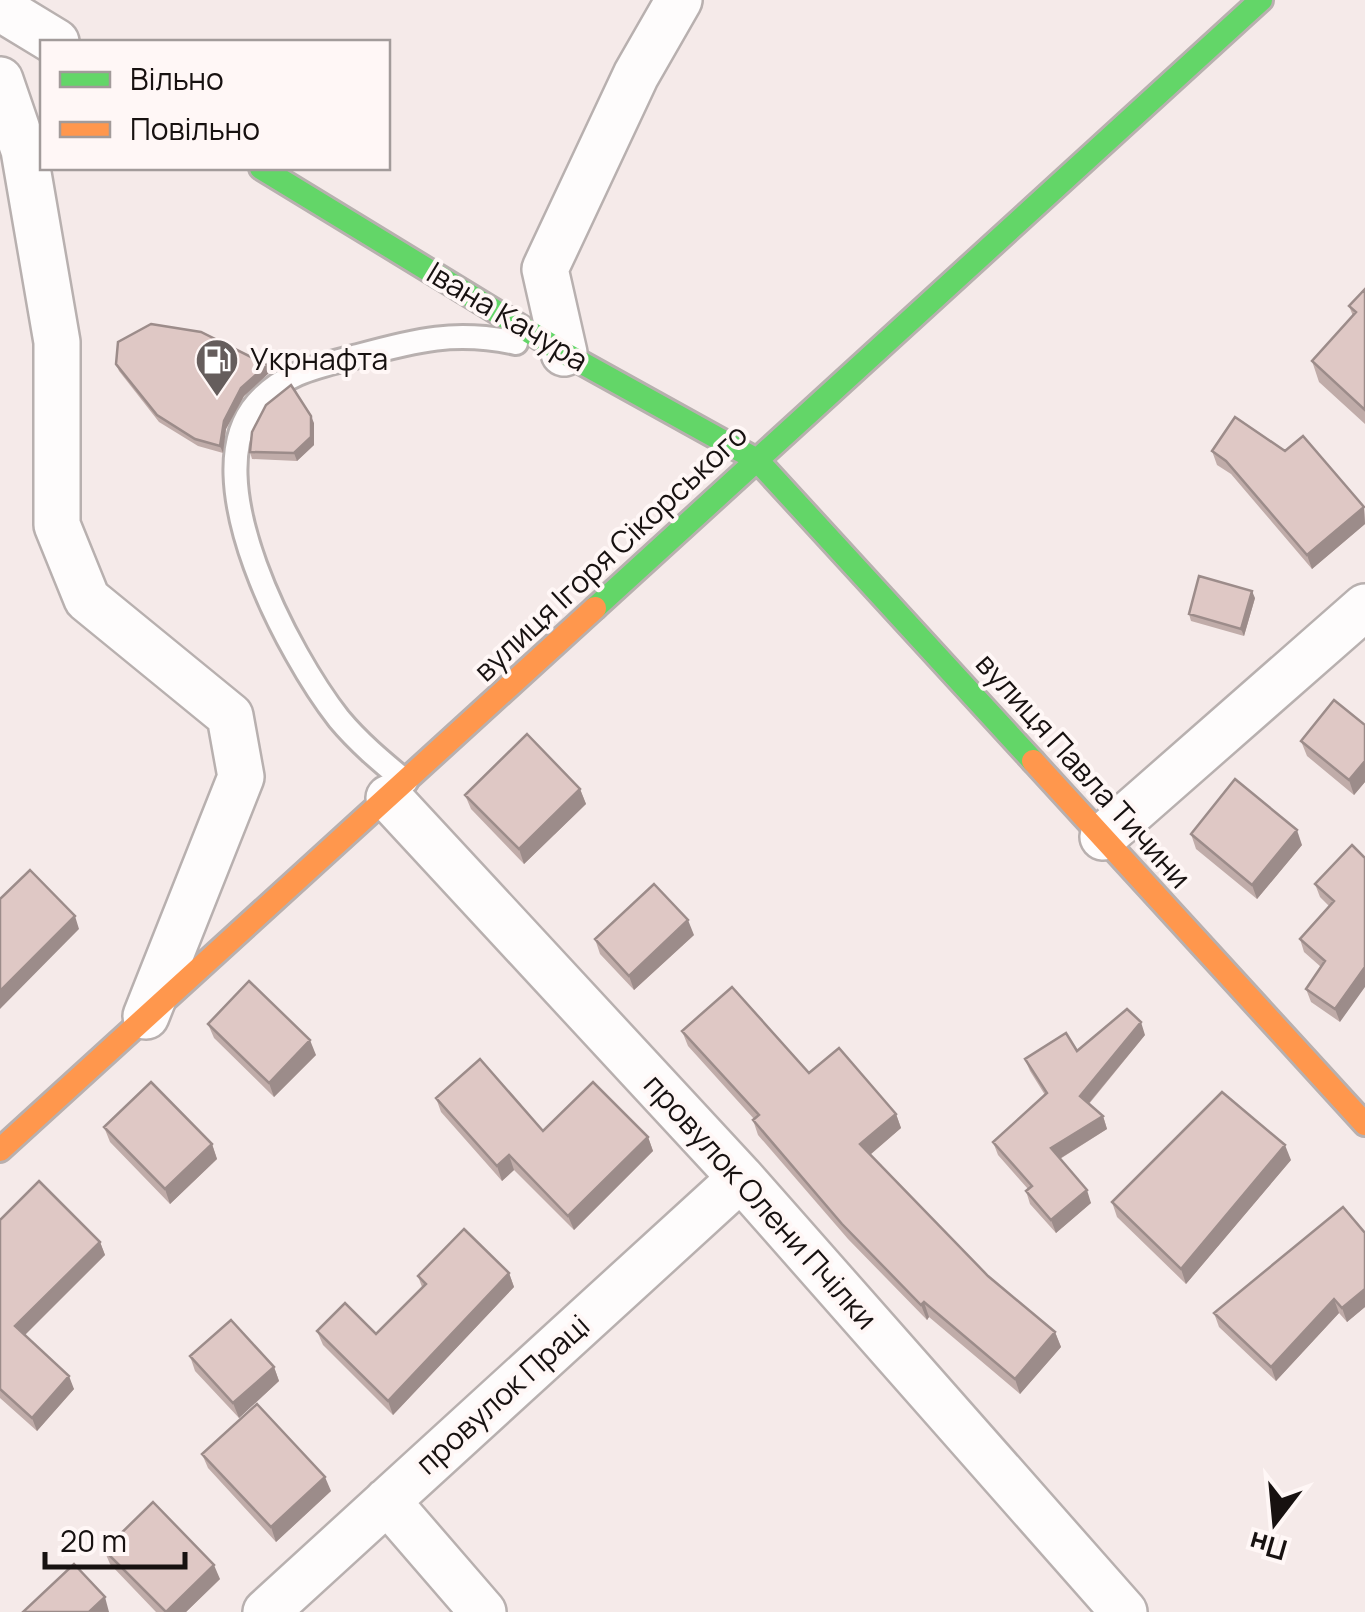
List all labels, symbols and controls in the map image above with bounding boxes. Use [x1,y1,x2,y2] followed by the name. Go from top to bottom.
[40,40,390,170] legend
[130,58,224,99] text: Вільно
[130,108,260,149] text: Повільно
[420,251,596,380] street label: Івана Качура
[194,337,240,398] fuel station icon: Укрнафта
[250,338,388,379] place label: Укрнафта
[464,414,756,690] street label: вулиця Ігоря Сікорського
[967,644,1201,896] street label: вулиця Павла Тичини
[635,1065,887,1337] street label: провулок Олени Пчілки
[406,1305,598,1483] street label: провулок Праці
[1225,1472,1325,1572] north arrow
[45,1507,185,1569] scale bar
[60,1520,127,1561] text: 20 m
[1244,1524,1291,1570] text: Пн

